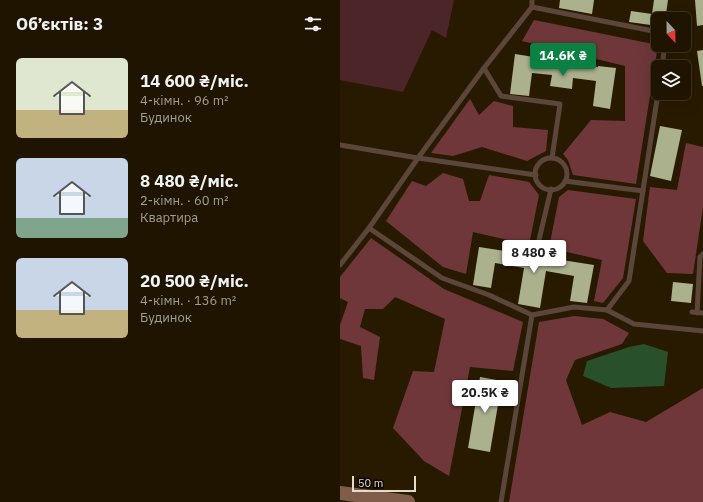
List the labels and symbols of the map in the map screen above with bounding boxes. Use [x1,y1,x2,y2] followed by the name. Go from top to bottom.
[651,12,691,52] north arrow
[526,43,600,77] pin: 14.6K ₴
[497,240,571,274] pin: 8 480 ₴
[448,380,522,414] pin: 20.5K ₴
[352,474,416,493] scale bar

